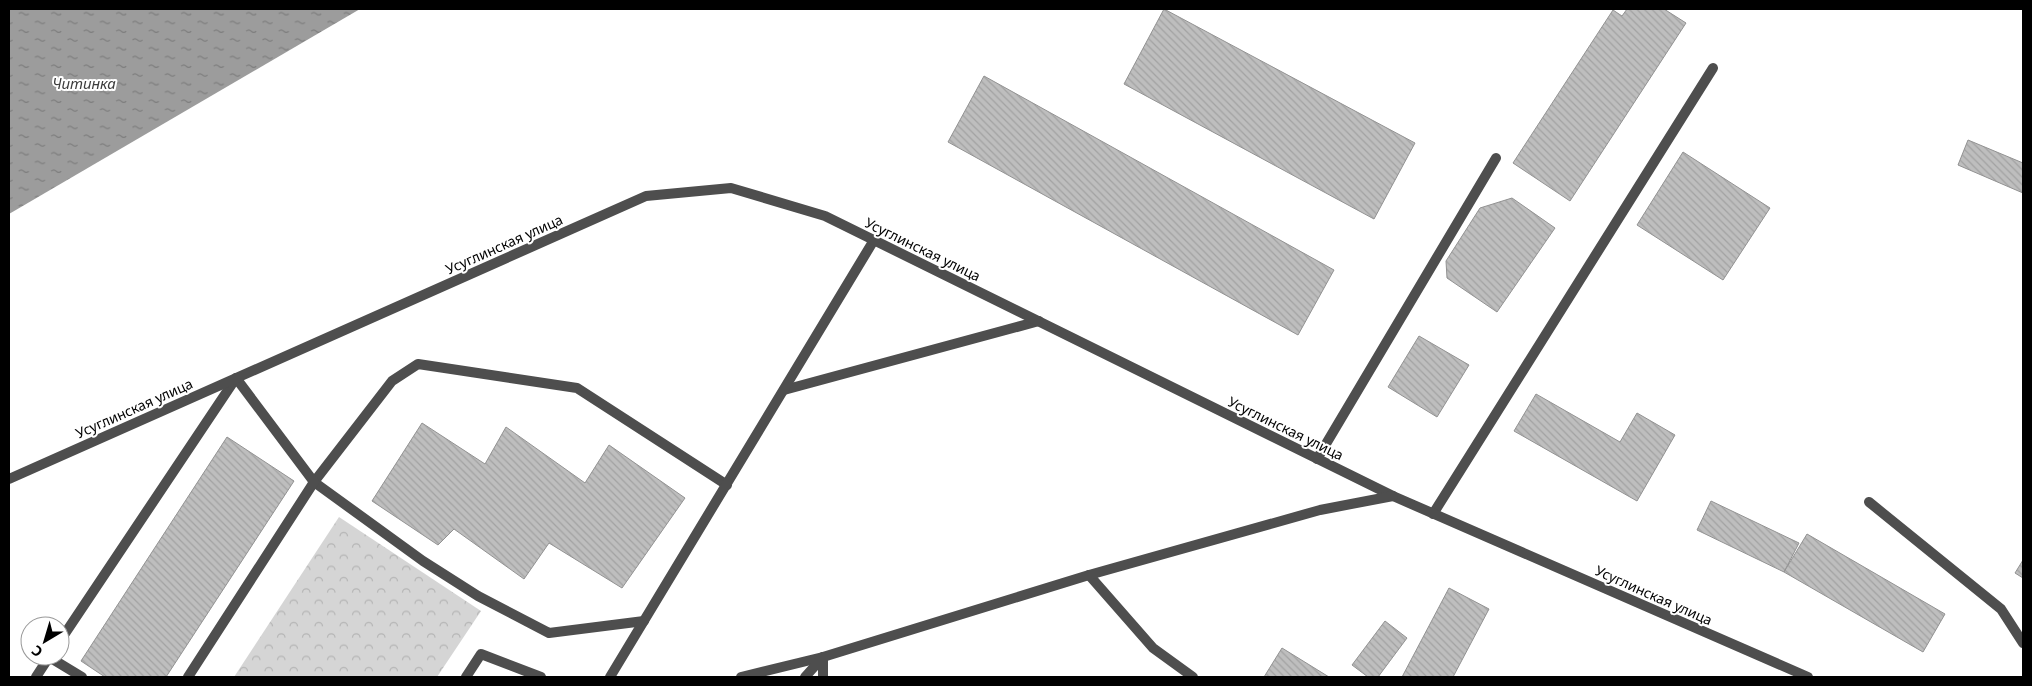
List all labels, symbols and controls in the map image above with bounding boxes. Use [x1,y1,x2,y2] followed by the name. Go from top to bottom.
[52,73,116,93] water label: Читинка
[442,210,566,278] street label: Усуглинская улица
[862,213,984,285] street label: Усуглинская улица
[72,374,196,442] street label: Усуглинская улица
[1225,392,1347,464] street label: Усуглинская улица
[1592,561,1716,629] street label: Усуглинская улица
[20,616,70,666] north arrow
[27,641,46,662] text: С

